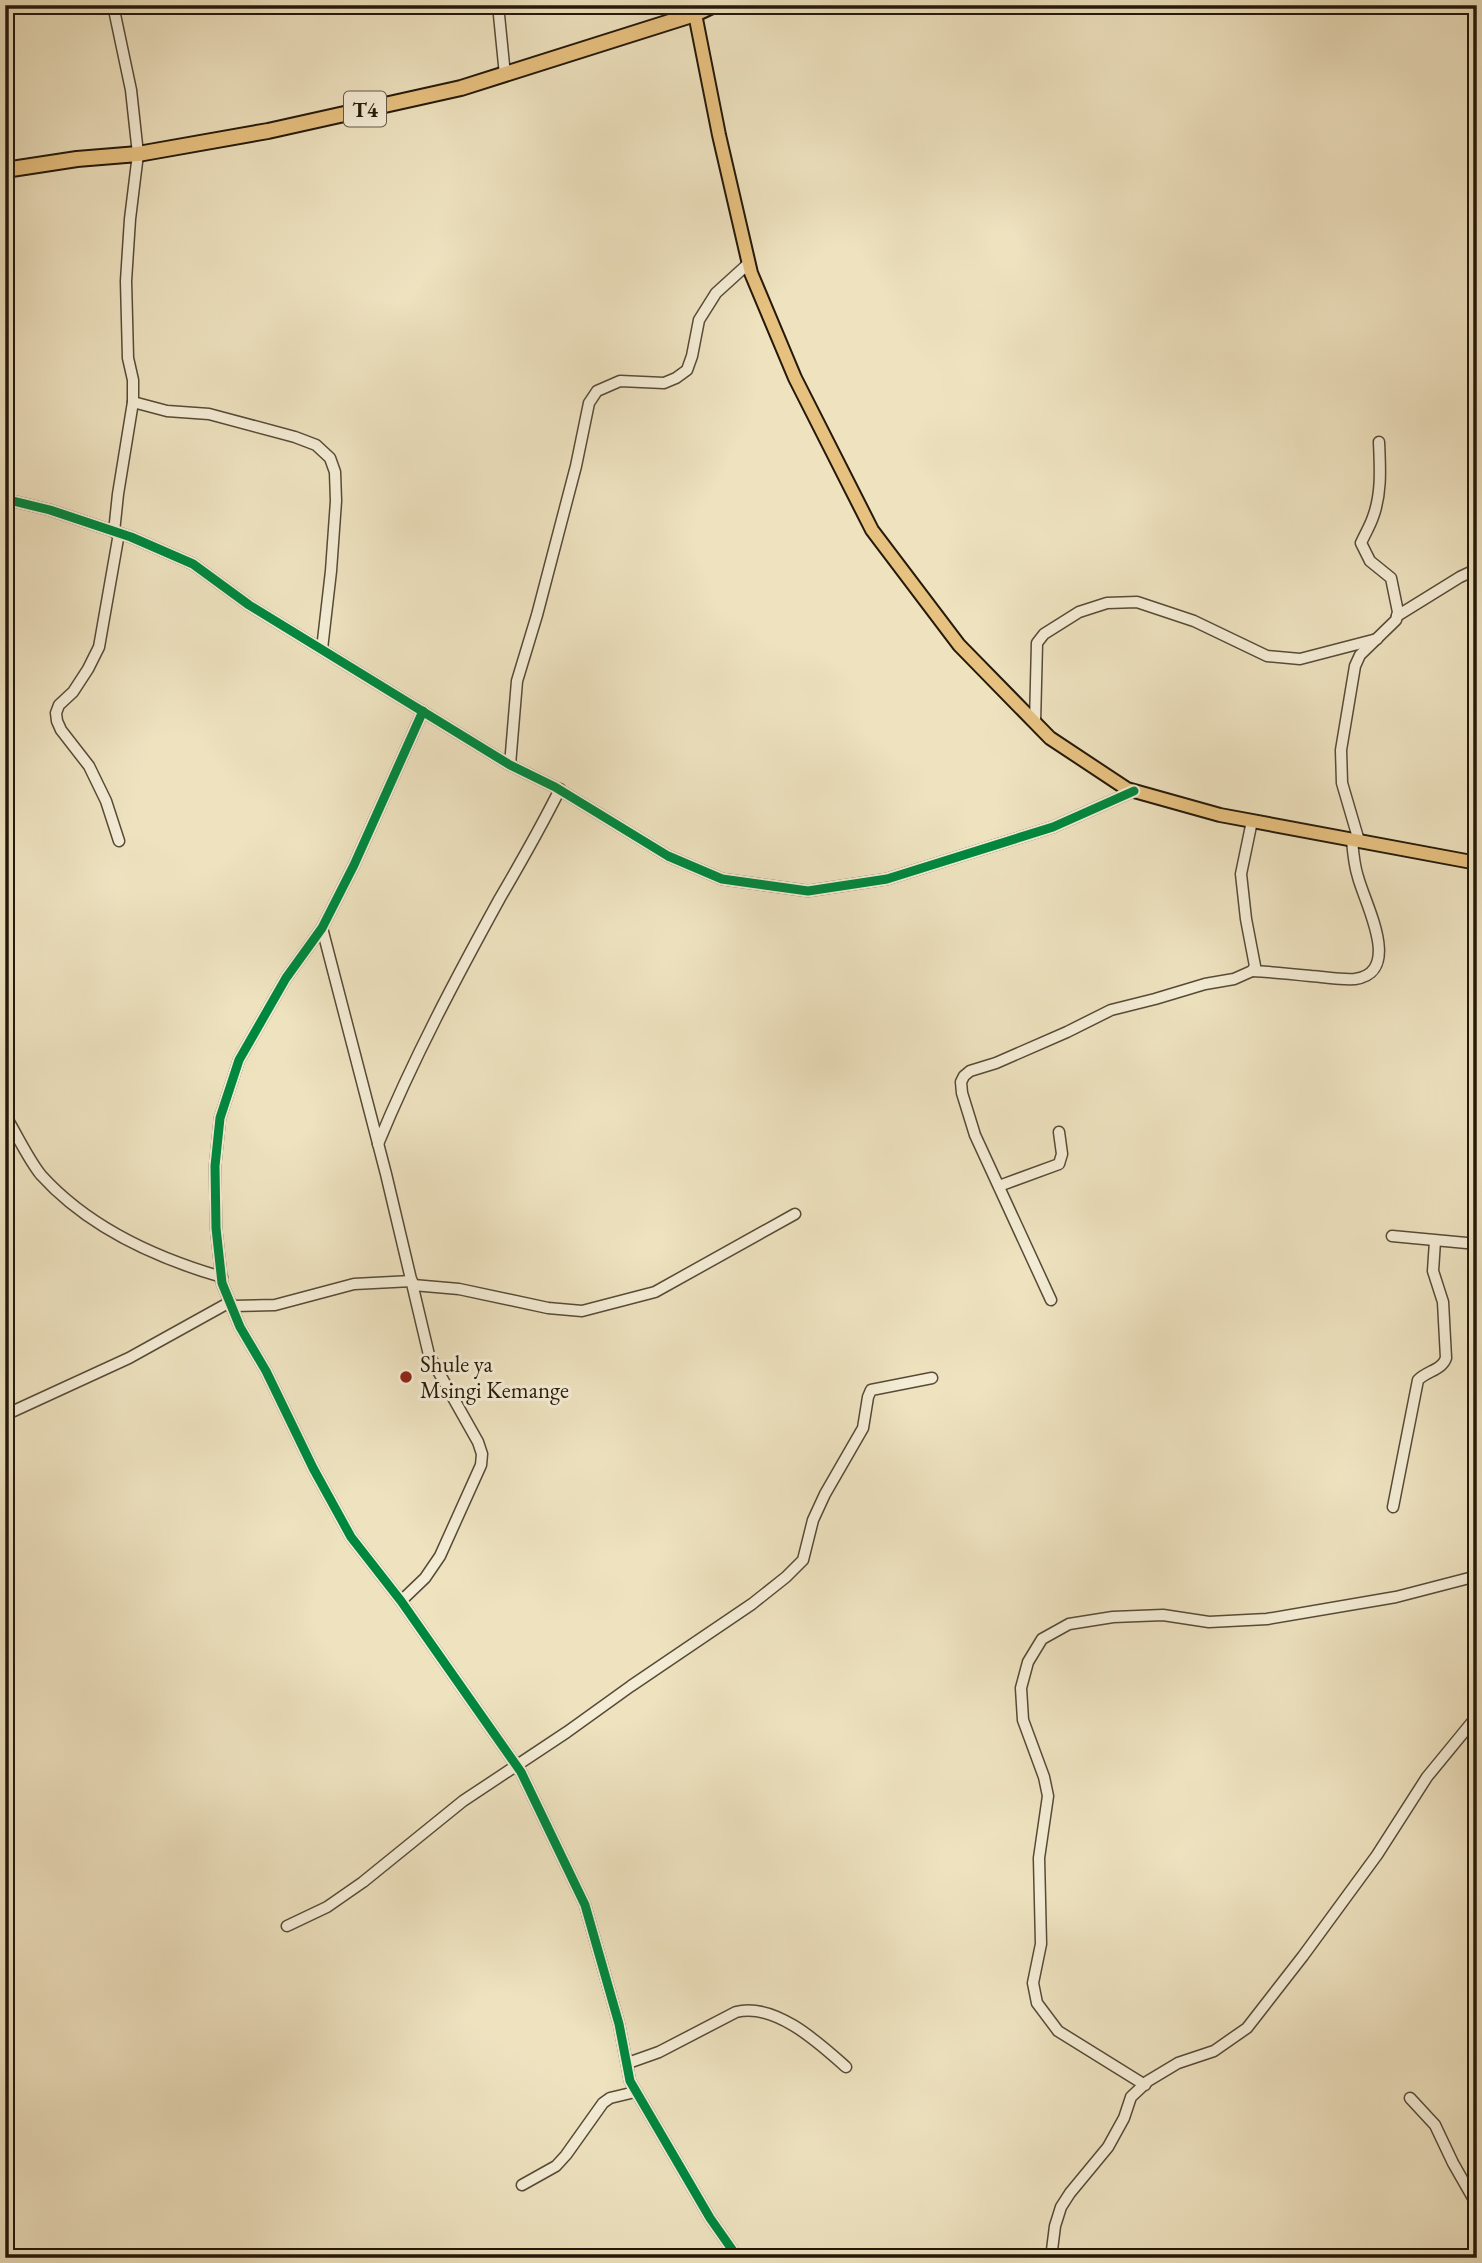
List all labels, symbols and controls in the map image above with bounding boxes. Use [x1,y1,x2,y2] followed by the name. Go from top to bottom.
[344,92,386,126] road number: T4
[420,1349,569,1405] place label: Shule ya Msingi Kemange
[398,1369,414,1385] marker: Shule ya Msingi Kemange

